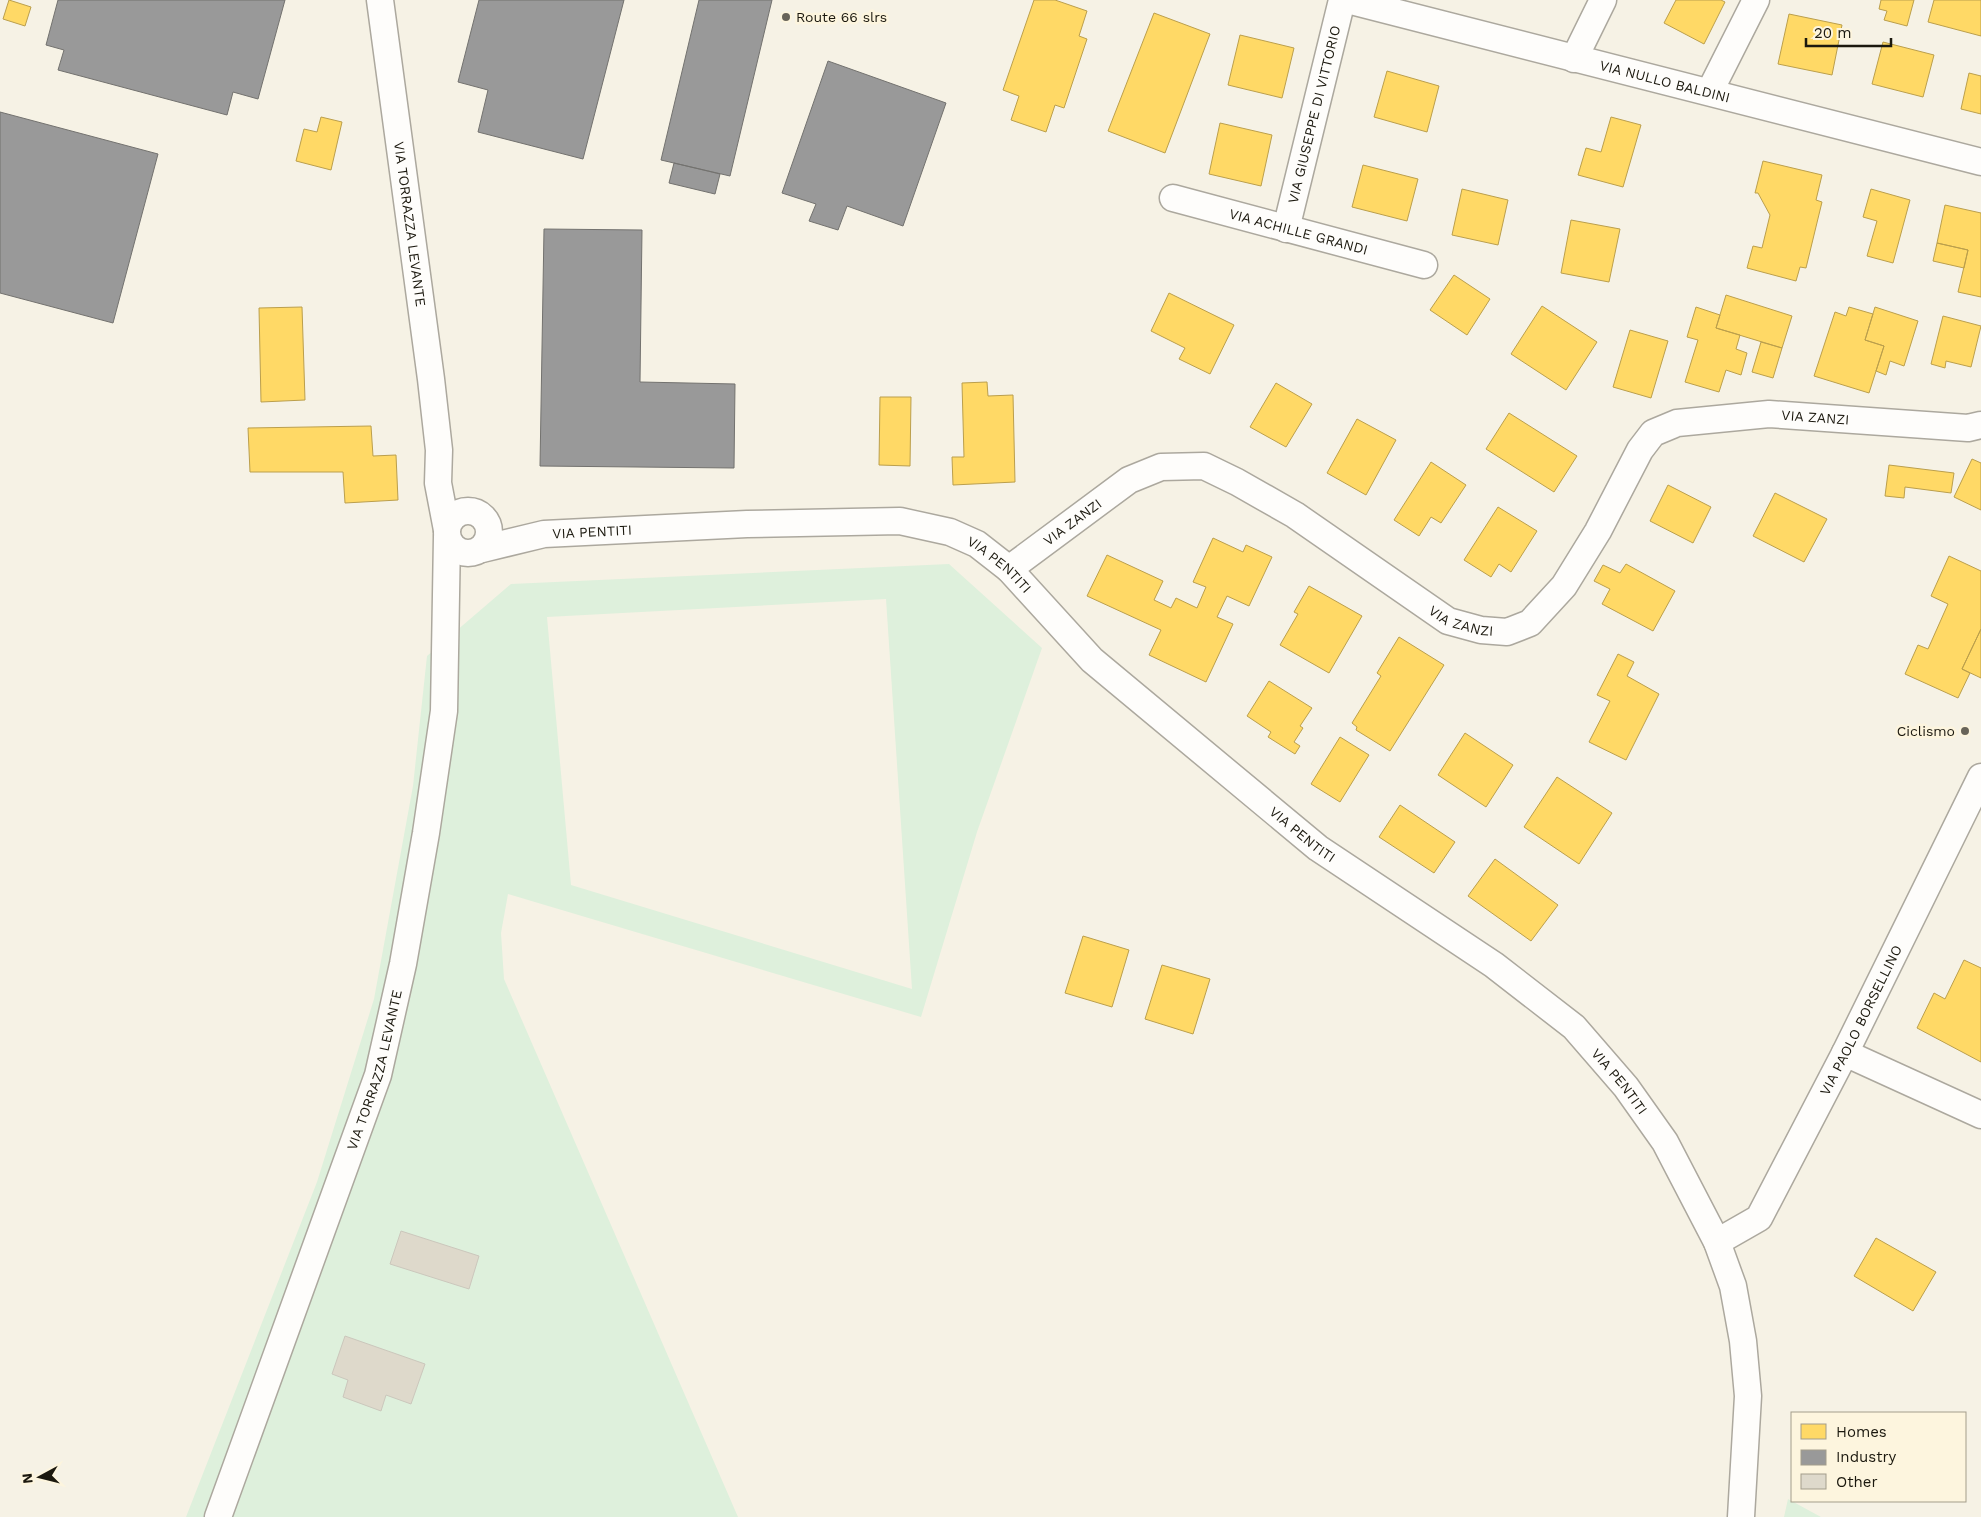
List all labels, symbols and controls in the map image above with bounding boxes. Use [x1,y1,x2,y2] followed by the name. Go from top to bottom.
[796,9,887,25] place label: Route 66 slrs
[780,11,792,23] marker: Route 66 slrs
[1806,15,1891,47] scale bar
[1285,24,1343,205] street label: VIA GIUSEPPE DI VITTORIO
[1814,24,1852,42] text: 20 m
[1598,57,1732,106] street label: VIA NULLO BALDINI
[391,140,429,308] street label: VIA TORRAZZA LEVANTE
[1228,205,1370,258] street label: VIA ACHILLE GRANDI
[1781,407,1850,428] street label: VIA ZANZI
[1040,495,1105,549] street label: VIA ZANZI
[552,522,632,542] street label: VIA PENTITI
[965,533,1035,596] street label: VIA PENTITI
[1426,602,1494,639] street label: VIA ZANZI
[1897,723,1955,739] place label: Ciclismo
[1959,725,1971,737] marker: Ciclismo
[1266,803,1339,865] street label: VIA PENTITI
[1816,942,1905,1098] street label: VIA PAOLO BORSELLINO
[343,988,405,1152] street label: VIA TORRAZZA LEVANTE
[1588,1045,1651,1117] street label: VIA PENTITI
[1791,1412,1966,1502] legend
[1836,1423,1887,1441] text: Homes
[1836,1448,1897,1466] text: Industry
[15,1452,65,1502] north arrow
[19,1472,36,1485] text: N
[1836,1473,1878,1491] text: Other

